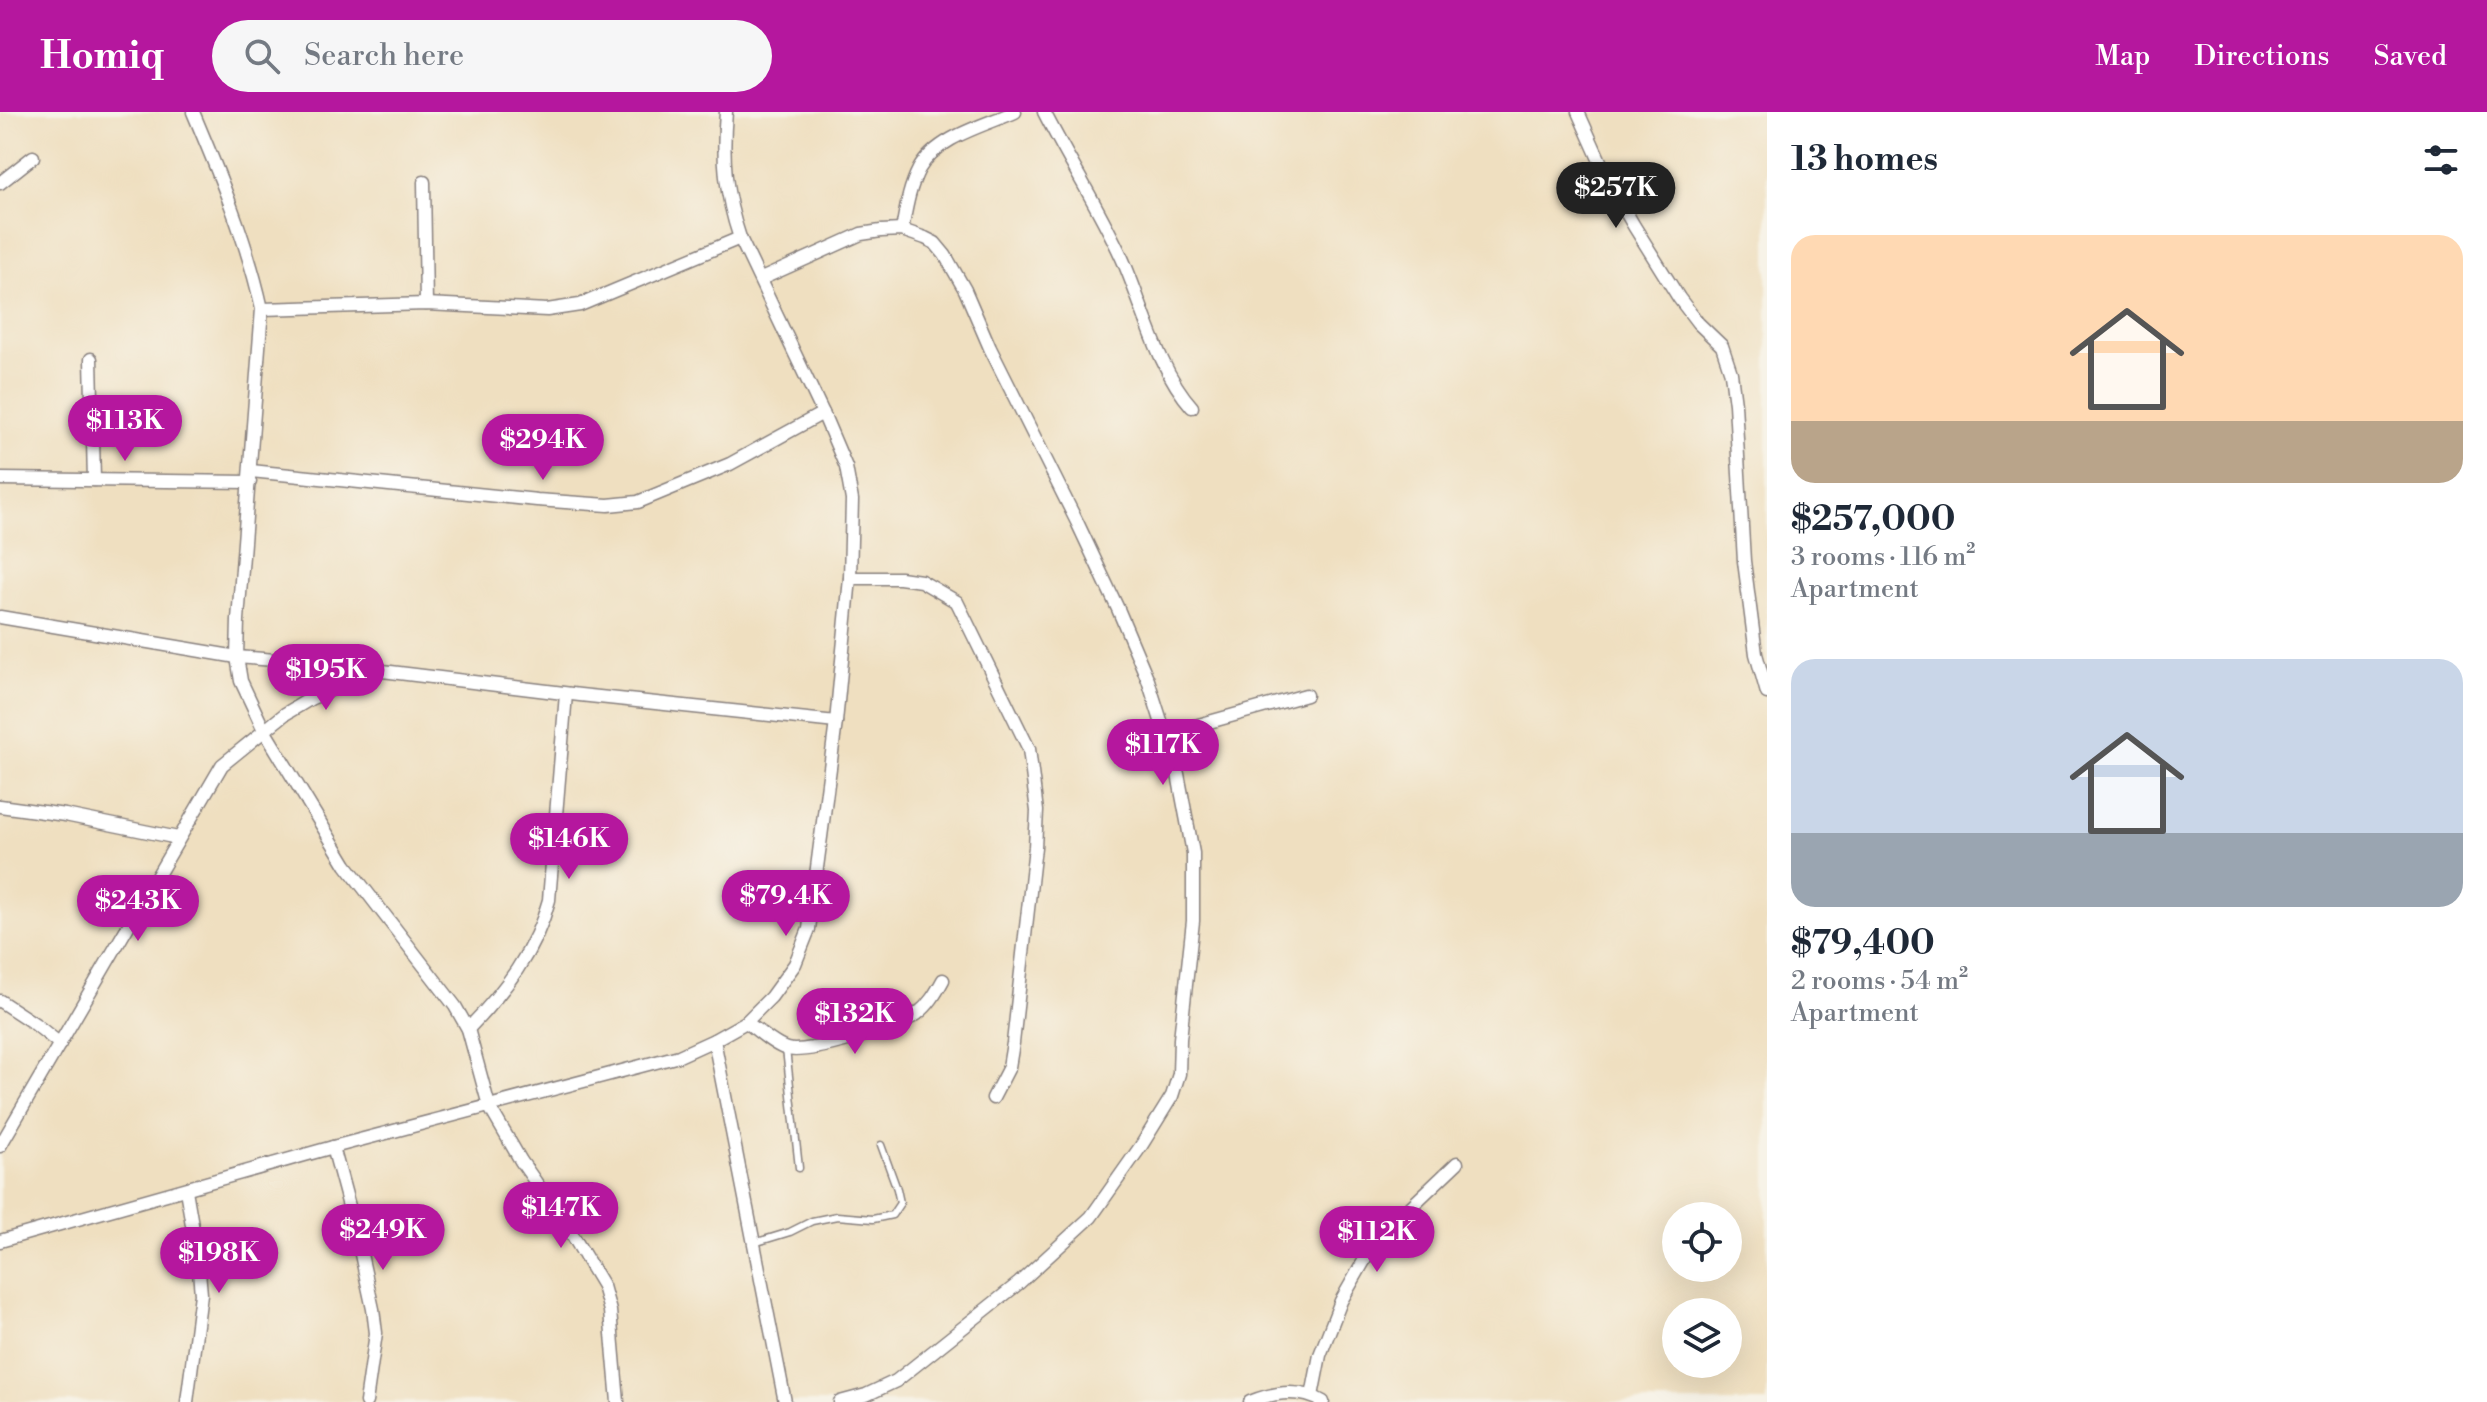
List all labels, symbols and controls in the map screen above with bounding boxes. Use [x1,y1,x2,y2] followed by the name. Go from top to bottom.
[212,20,772,92] search box
[40,33,164,80] text: Homiq
[240,34,284,78] icon: search
[304,37,464,75] text: Search here
[2095,39,2150,74] text: Map
[2194,39,2329,74] text: Directions
[2373,39,2447,74] text: Saved
[2419,138,2463,182] icon: filters
[1791,139,1938,181] text: 13 homes
[1560,162,1672,230] pin: $257K
[1574,172,1658,204] text: $257K
[2055,287,2199,431] icon: home
[69,395,181,463] pin: $113K
[86,405,164,437] text: $113K
[487,414,599,482] pin: $294K
[500,424,586,456] text: $294K
[1791,499,1956,541] text: $257,000
[1791,541,1975,573] text: 3 rooms · 116 m²
[1791,573,1919,605] text: Apartment
[270,644,382,712] pin: $195K
[285,654,367,686] text: $195K
[2055,711,2199,855] icon: home
[1107,719,1219,787] pin: $117K
[1125,729,1201,761] text: $117K
[513,813,625,881] pin: $146K
[528,823,610,855] text: $146K
[721,870,851,938] pin: $79.4K
[82,875,194,943] pin: $243K
[740,880,832,912] text: $79.4K
[95,885,181,917] text: $243K
[1791,923,1935,965] text: $79,400
[1791,965,1968,997] text: 2 rooms · 54 m²
[799,988,911,1056] pin: $132K
[1791,997,1919,1029] text: Apartment
[815,998,895,1030] text: $132K
[505,1182,617,1250] pin: $147K
[521,1192,601,1224] text: $147K
[1662,1202,1742,1378] map controls
[1662,1202,1742,1282] button: locate
[327,1204,439,1272] pin: $249K
[1321,1206,1433,1274] pin: $112K
[340,1214,426,1246] text: $249K
[1337,1216,1417,1248] text: $112K
[163,1227,275,1295] pin: $198K
[178,1237,260,1269] text: $198K
[1662,1298,1742,1378] button: layers

